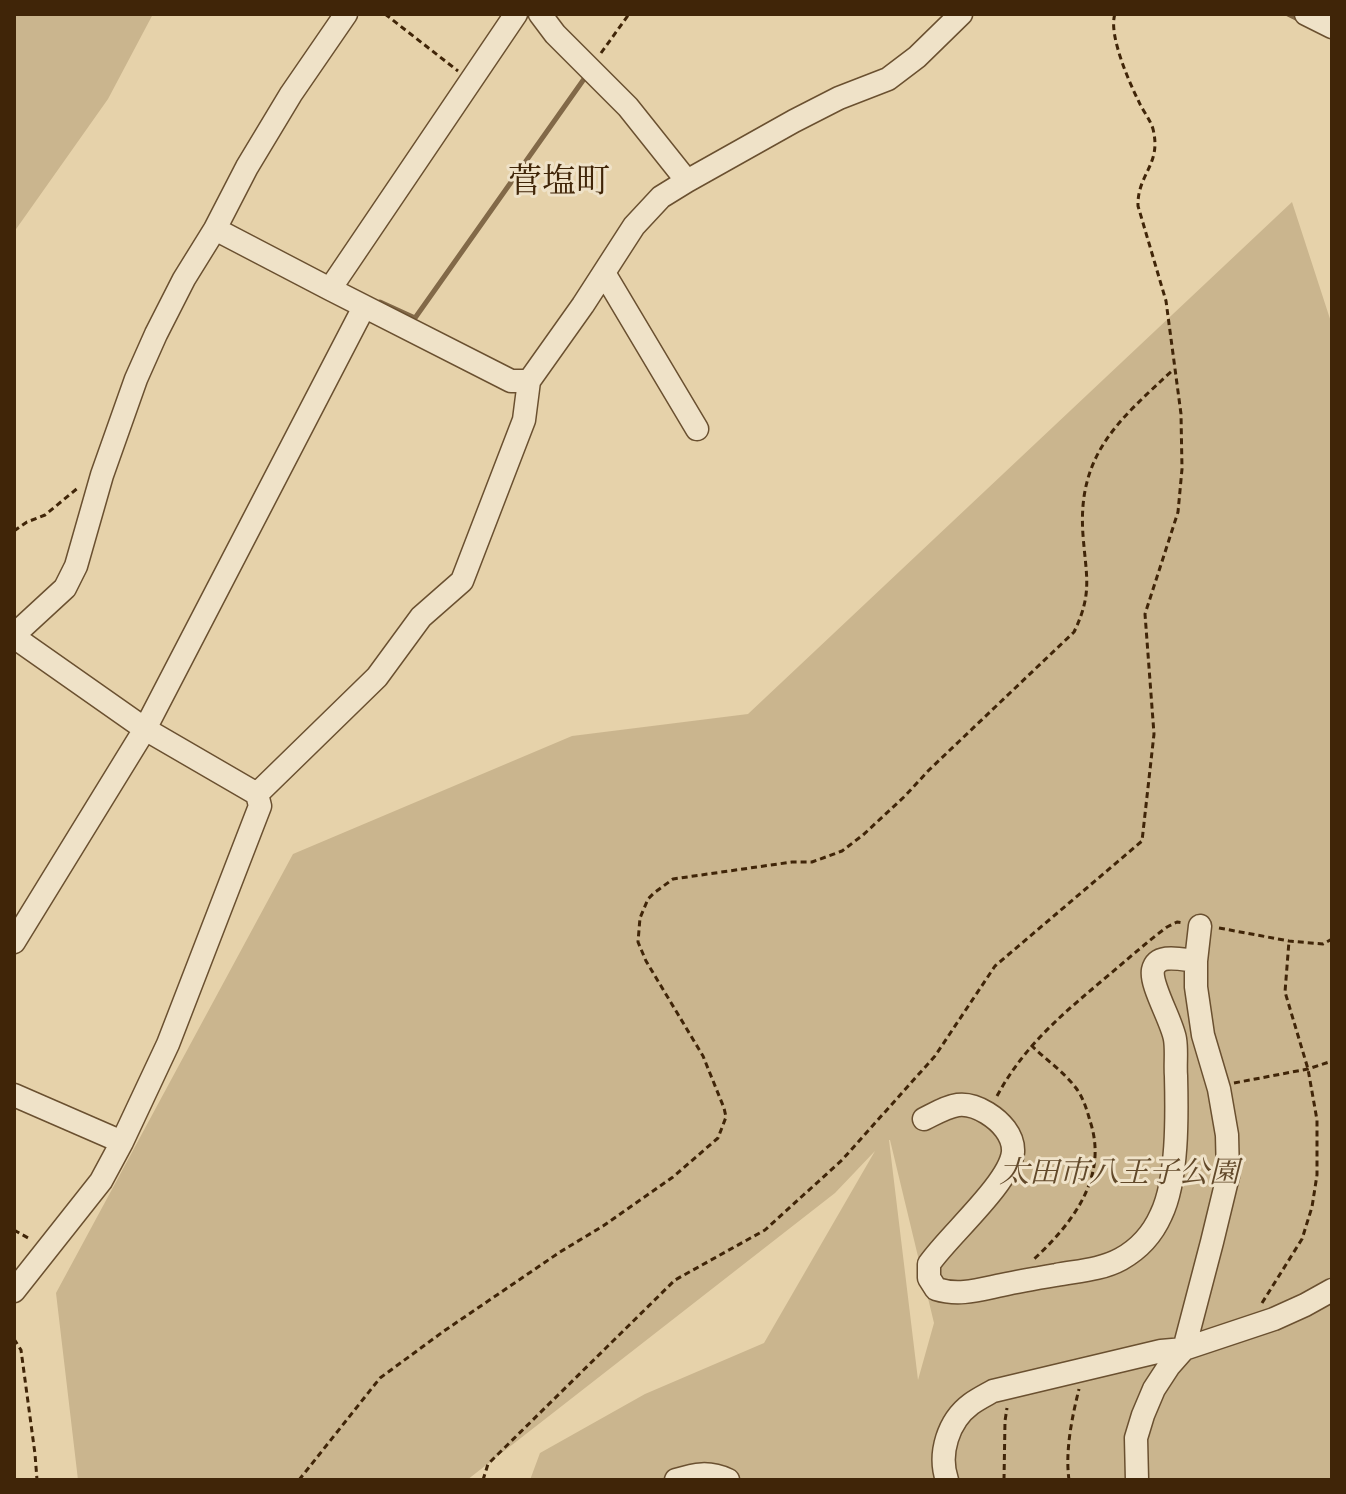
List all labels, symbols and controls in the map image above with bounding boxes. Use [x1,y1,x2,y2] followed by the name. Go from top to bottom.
[508,166,610,206] district label: 菅塩町
[999,1159,1239,1195] park label: 太田市八王子公園

